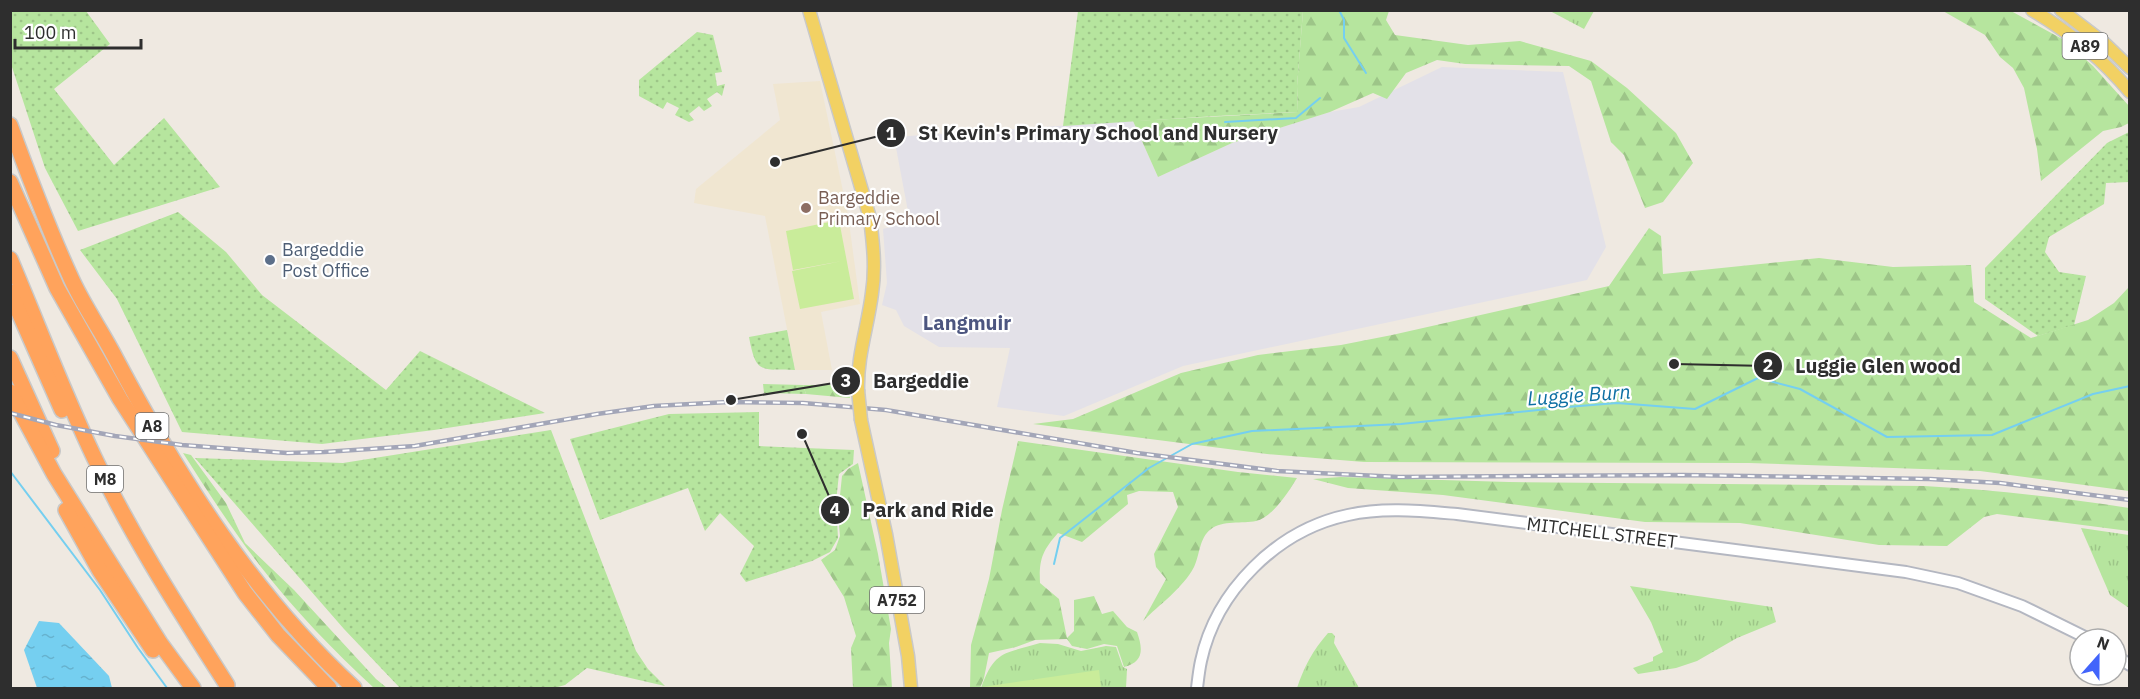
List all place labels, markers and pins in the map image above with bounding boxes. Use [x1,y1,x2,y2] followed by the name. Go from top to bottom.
[876,114,1290,152] callout: St Kevin's Primary School and Nursery
[818,186,940,230] place label: Bargeddie Primary School
[799,201,813,215] marker: Bargeddie Primary School
[282,238,370,282] place label: Bargeddie Post Office
[263,253,277,267] marker: Bargeddie Post Office
[1753,347,1973,385] callout: Luggie Glen wood
[831,362,981,400] callout: Bargeddie
[820,491,1006,529] callout: Park and Ride

